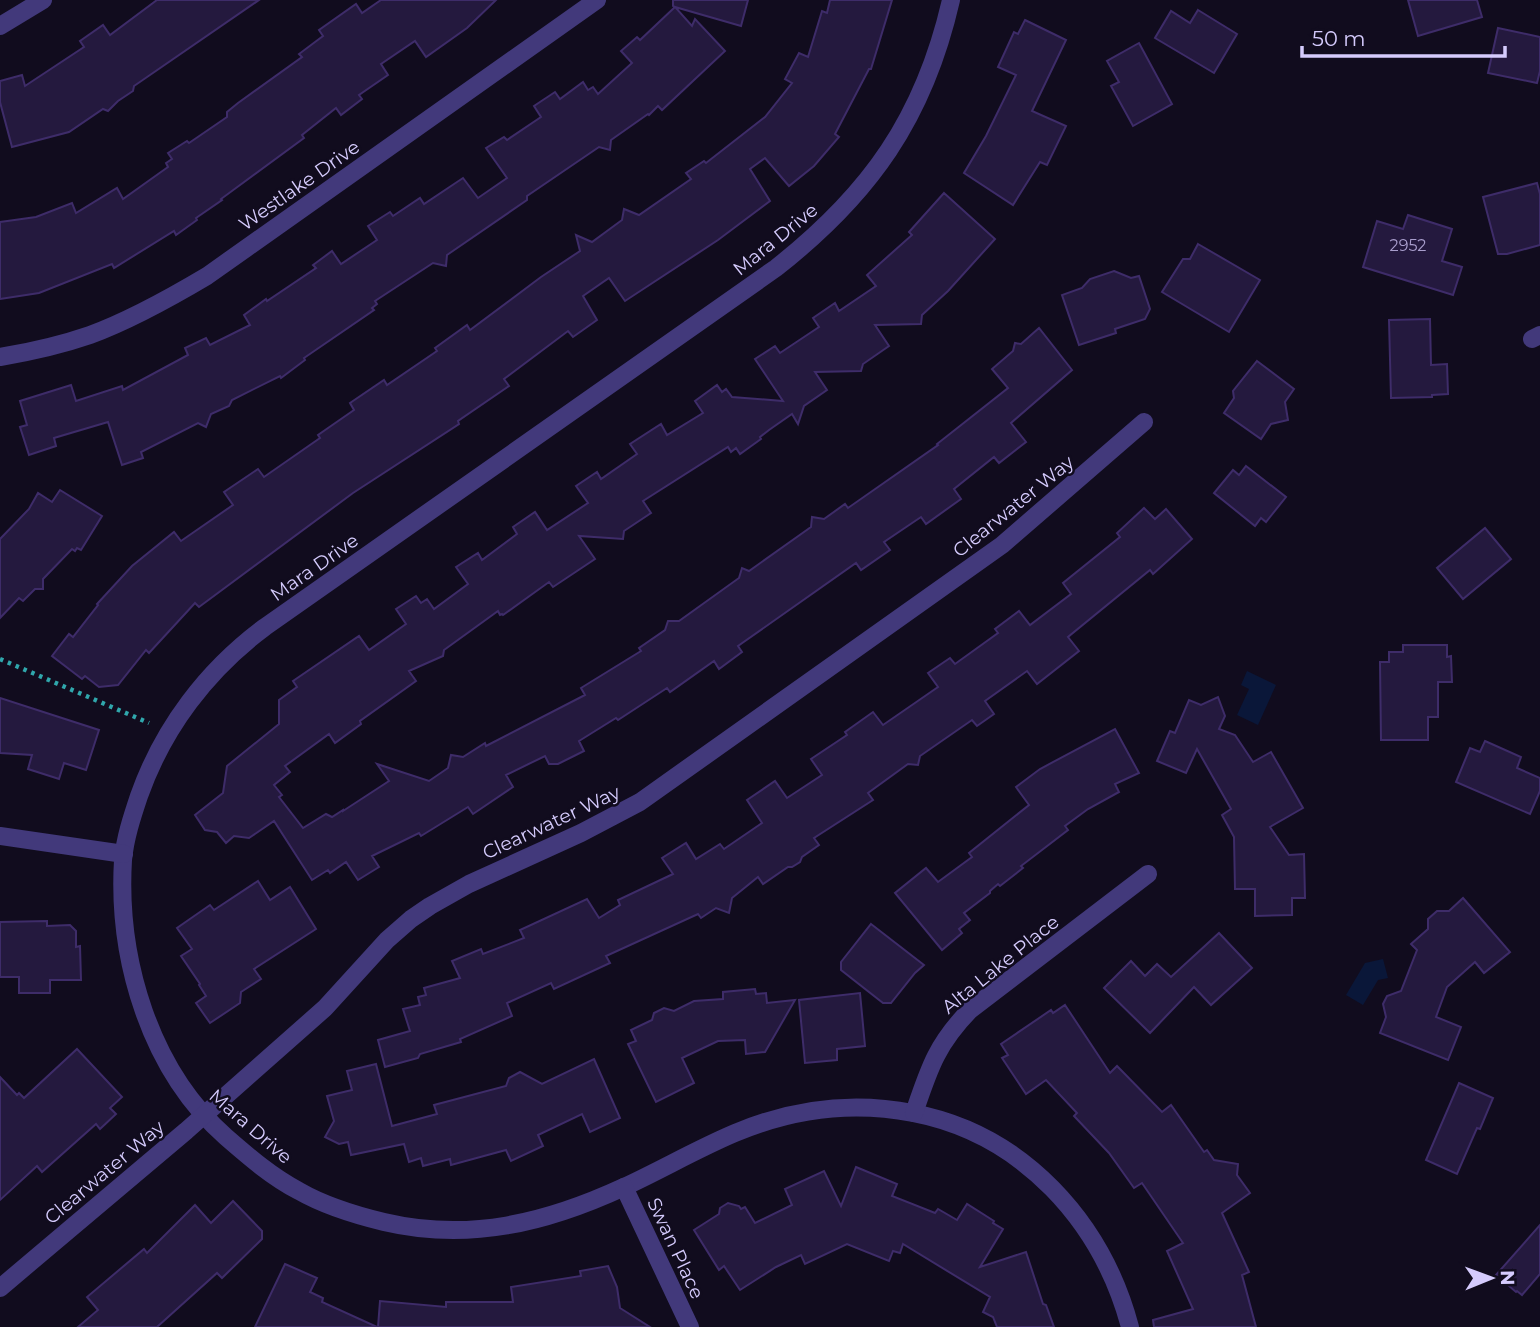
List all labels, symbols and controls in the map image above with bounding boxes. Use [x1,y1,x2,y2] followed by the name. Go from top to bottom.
[1302,14,1505,58] scale bar
[1312,26,1366,51] text: 50 m
[235,135,364,236] street label: Westlake Drive
[728,198,822,280] street label: Mara Drive
[1390,236,1426,255] house number: 2952
[948,450,1079,562] street label: Clearwater Way
[266,529,363,606] street label: Mara Drive
[479,780,624,864] street label: Clearwater Way
[937,910,1063,1019] street label: Alta Lake Place
[205,1084,297,1169] street label: Mara Drive
[40,1115,169,1229] street label: Clearwater Way
[642,1194,709,1302] street label: Swan Place
[1456,1243,1526,1313] north arrow
[1496,1270,1519,1286] text: N

